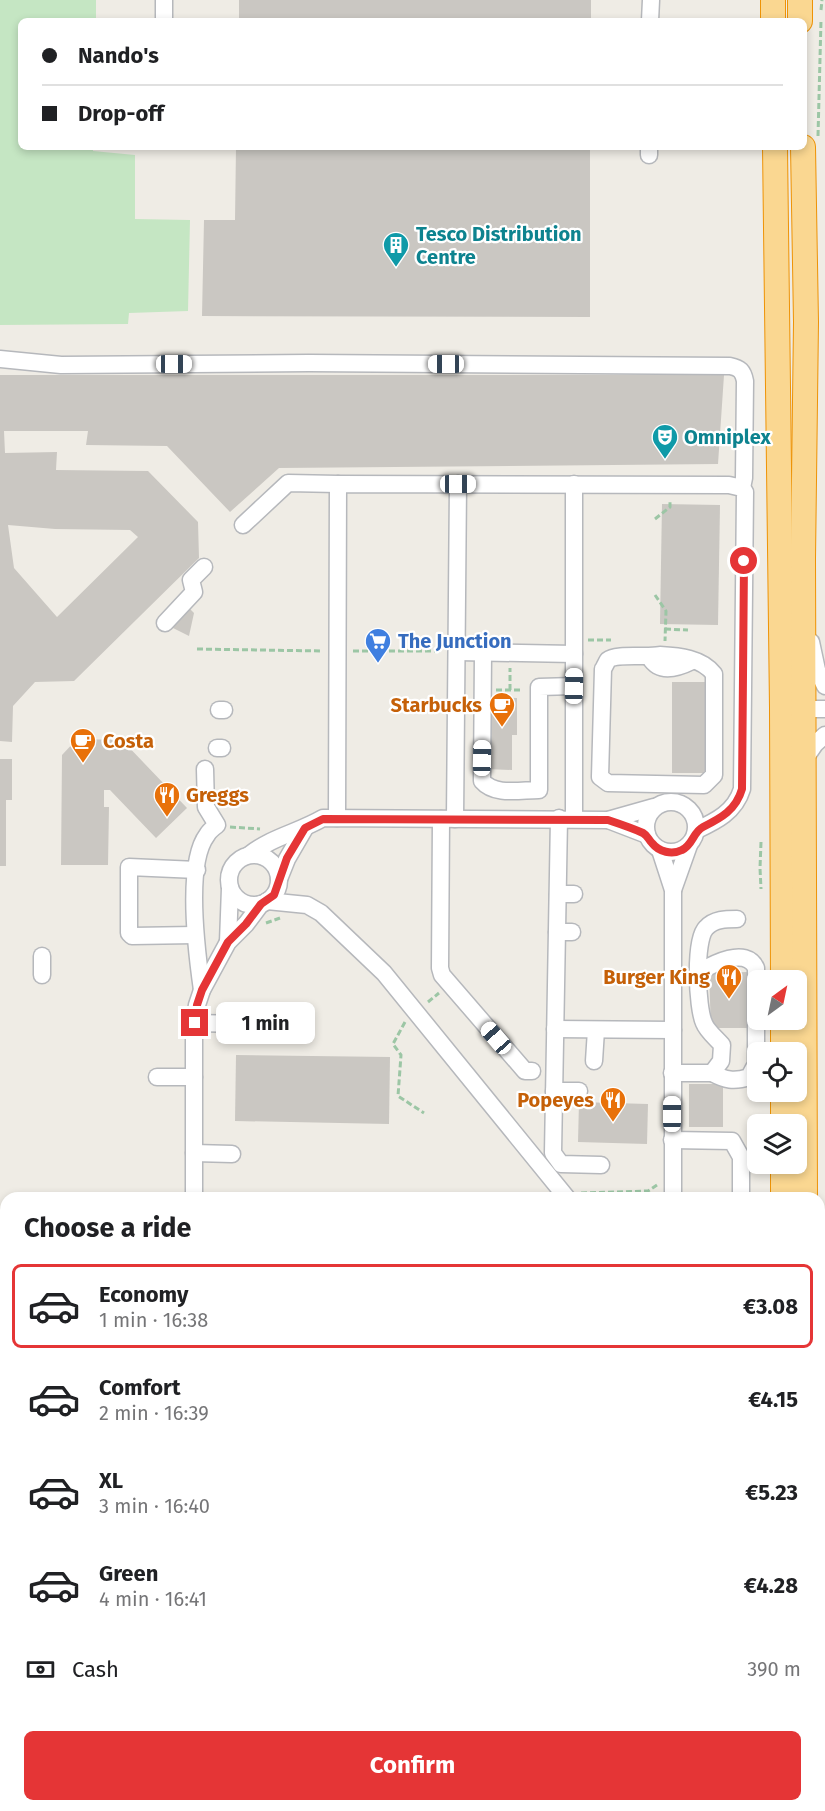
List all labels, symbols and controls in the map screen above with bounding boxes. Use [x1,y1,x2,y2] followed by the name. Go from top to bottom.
[78,42,159,69] text: Nando's
[78,100,164,127] text: Drop-off
[416,222,582,269] place label: Tesco Distribution Centre
[381,230,411,268] building icon: Tesco Distribution Centre
[156,355,192,373] car
[428,355,464,373] car
[650,422,680,460] theatre icon: Omniplex
[684,425,771,449] place label: Omniplex
[440,475,476,493] car
[730,547,757,574] route start
[363,626,393,664] supermarket icon: The Junction
[398,629,512,653] place label: The Junction
[565,668,583,704] car
[487,690,517,728] cafe icon: Starbucks
[391,693,482,717] place label: Starbucks
[68,726,98,764] cafe icon: Costa
[103,729,154,753] place label: Costa
[473,740,491,776] car
[152,780,182,818] restaurant icon: Greggs
[186,783,249,807] place label: Greggs
[714,962,744,1000] restaurant icon: Burger King
[603,965,711,989] place label: Burger King
[747,970,807,1030] north arrow
[747,970,807,1174] map controls
[216,1002,315,1044] callout: 1 min
[181,1009,208,1036] route end
[241,1011,290,1035] text: 1 min
[477,1019,515,1057] car
[747,1042,807,1102] button: locate
[598,1085,628,1123] restaurant icon: Popeyes
[517,1088,594,1112] place label: Popeyes
[663,1096,681,1132] car
[747,1114,807,1174] button: layers
[24,1212,191,1244] text: Choose a ride
[27,1279,81,1333] icon: car
[99,1281,188,1308] text: Economy
[743,1293,798,1320] text: €3.08
[99,1308,208,1332] text: 1 min · 16:38
[27,1372,81,1426] icon: car
[99,1374,180,1401] text: Comfort
[748,1386,798,1413] text: €4.15
[99,1401,209,1425] text: 2 min · 16:39
[27,1465,81,1519] icon: car
[99,1467,123,1494] text: XL
[745,1479,798,1506] text: €5.23
[99,1494,210,1518] text: 3 min · 16:40
[27,1558,81,1612] icon: car
[99,1560,158,1587] text: Green
[744,1572,798,1599] text: €4.28
[99,1587,207,1611] text: 4 min · 16:41
[24,1653,57,1686] icon: cash
[72,1656,119,1683] text: Cash
[747,1657,801,1681] text: 390 m
[24,1731,801,1800] button: Confirm

